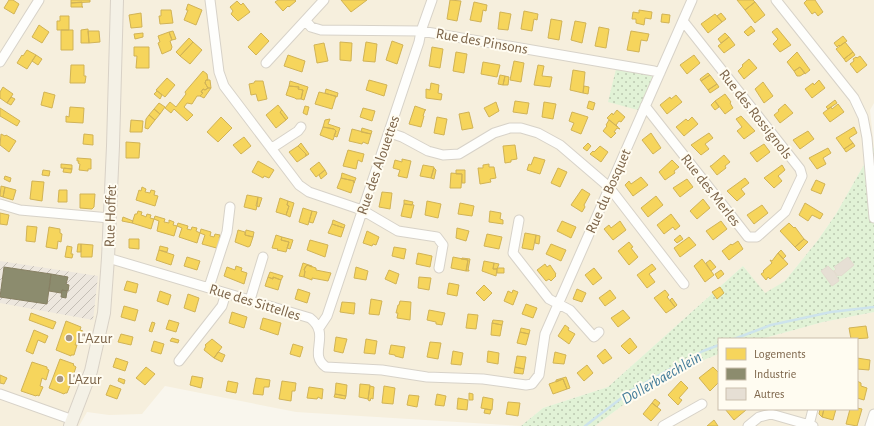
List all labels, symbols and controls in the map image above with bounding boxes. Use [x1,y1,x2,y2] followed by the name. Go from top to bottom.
[435,26,529,57] street label: Rue des Pinsons
[716,67,795,162] street label: Rue des Rossignols
[354,114,402,217] street label: Rue des Alouettes
[583,147,634,236] street label: Rue du Bosquet
[678,151,743,229] street label: Rue des Merles
[102,184,119,248] street label: Rue Hoffet
[207,281,302,323] street label: Rue des Sittelles
[77,331,112,346] place label: L"Azur
[64,333,74,343] marker: L"Azur
[718,338,858,410] legend
[754,348,806,360] text: Logements
[619,349,704,407] water label: Dollerbaechlein
[754,368,796,380] text: Industrie
[68,372,102,387] place label: L'Azur
[55,374,65,384] marker: L'Azur
[754,388,784,400] text: Autres

